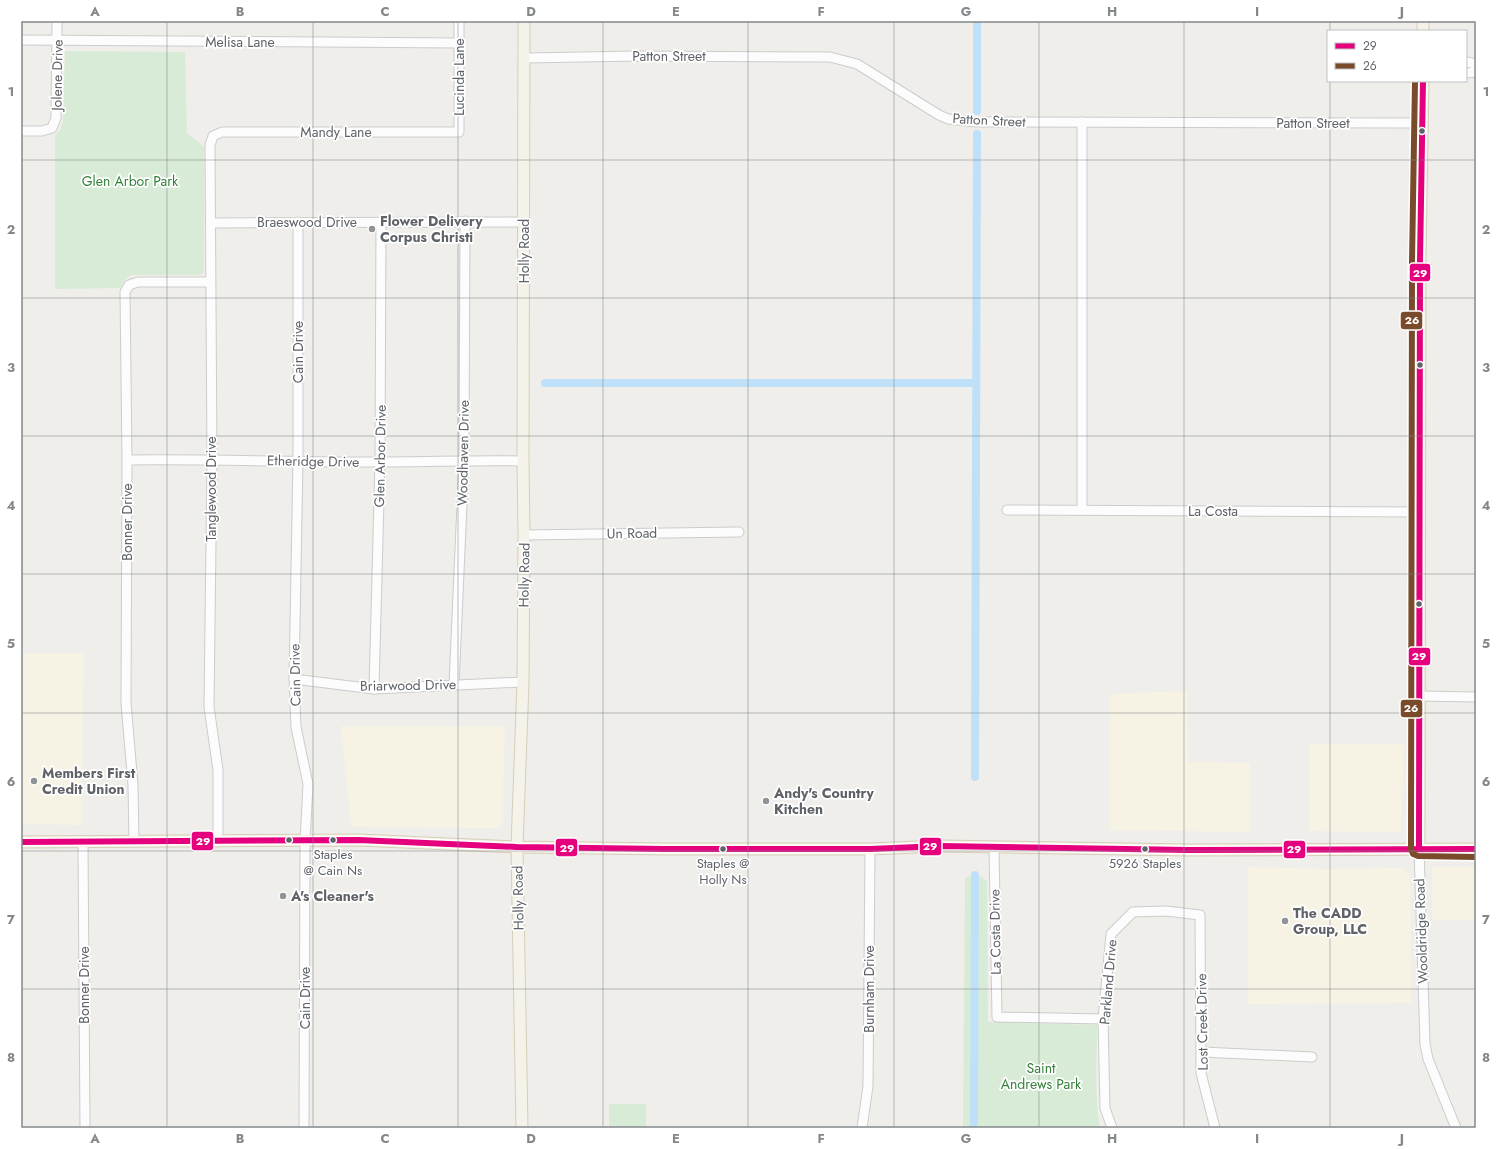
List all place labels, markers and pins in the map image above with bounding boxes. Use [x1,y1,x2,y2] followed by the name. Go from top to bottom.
[1417,126,1427,136] unlabelled marker
[380,211,483,247] place label: Flower Delivery Corpus Christi
[367,224,377,234] marker: Flower Delivery Corpus Christi
[1415,360,1425,370] unlabelled marker
[1414,599,1424,609] unlabelled marker
[42,763,136,799] place label: Members First Credit Union
[29,776,39,786] marker: Members First Credit Union
[773,783,875,819] place label: Andy's Country Kitchen
[761,796,771,806] marker: Andy's Country Kitchen
[284,835,294,845] unlabelled marker
[328,835,338,845] marker: Staples @ Cain Ns
[718,844,728,854] marker: Staples @ Holly Ns
[1140,844,1150,854] marker: 5926 Staples
[304,845,362,880] place label: Staples @ Cain Ns
[697,854,749,889] place label: Staples @ Holly Ns
[1109,854,1181,873] place label: 5926 Staples
[290,886,374,906] place label: A's Cleaner's
[278,891,288,901] marker: A's Cleaner's
[1293,903,1367,939] place label: The CADD Group, LLC
[1280,916,1290,926] marker: The CADD Group, LLC

